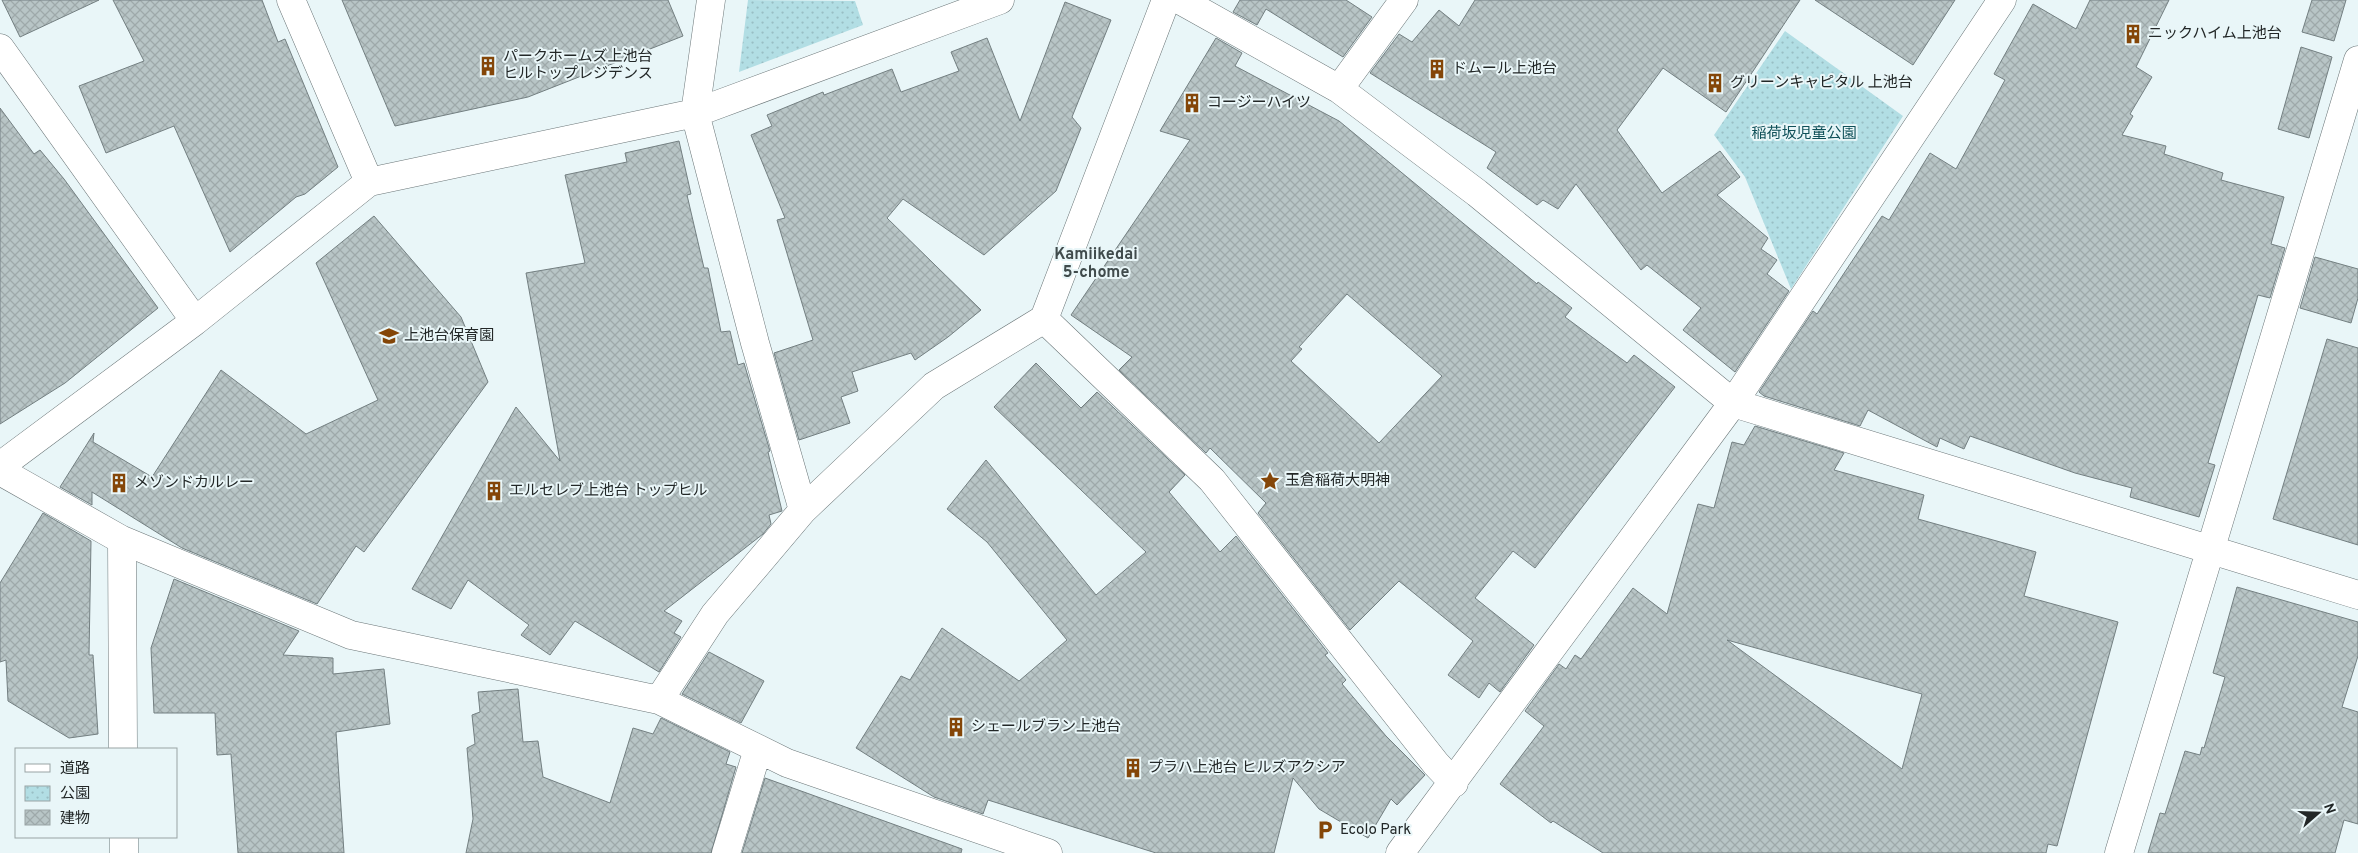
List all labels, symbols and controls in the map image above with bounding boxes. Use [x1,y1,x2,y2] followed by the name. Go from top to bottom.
[2122,23,2144,45] building icon: ニックハイム上池台
[2148,25,2282,44] place label: ニックハイム上池台
[503,48,653,84] place label: パークホームズ上池台 ヒルトップレジデンス
[477,55,499,77] building icon: パークホームズ上池台 ヒルトップレジデンス
[1426,58,1448,80] building icon: ドムール上池台
[1452,60,1557,79] place label: ドムール上池台
[1704,72,1726,94] building icon: グリーンキャピタル 上池台
[1730,74,1913,93] place label: グリーンキャピタル 上池台
[1181,92,1203,114] building icon: コージーハイツ
[1207,94,1311,113] place label: コージーハイツ
[1751,125,1857,144] park label: 稲荷坂児童公園
[1054,245,1138,283] district label: Kamiikedai 5-chome
[378,325,400,347] school or university icon: 上池台保育園
[404,327,494,346] place label: 上池台保育園
[1259,470,1281,492] place icon: 玉倉稲荷大明神
[108,472,130,494] building icon: メゾンドカルレー
[1285,472,1390,491] place label: 玉倉稲荷大明神
[134,474,254,493] place label: メゾンドカルレー
[483,480,505,502] building icon: エルセレブ上池台 トップヒル
[509,482,708,501] place label: エルセレブ上池台 トップヒル
[945,716,967,738] building icon: シェールブラン上池台
[971,718,1121,737] place label: シェールブラン上池台
[15,748,178,838] legend
[1122,757,1144,779] building icon: プラハ上池台 ヒルズアクシア
[1148,759,1346,778] place label: プラハ上池台 ヒルズアクシア
[60,760,90,779] text: 道路
[60,785,90,804] text: 公園
[2293,788,2343,838] north arrow
[2319,801,2339,817] text: N
[60,810,90,829] text: 建物
[1314,819,1336,841] parking icon: Ecolo Park
[1340,821,1411,840] place label: Ecolo Park

